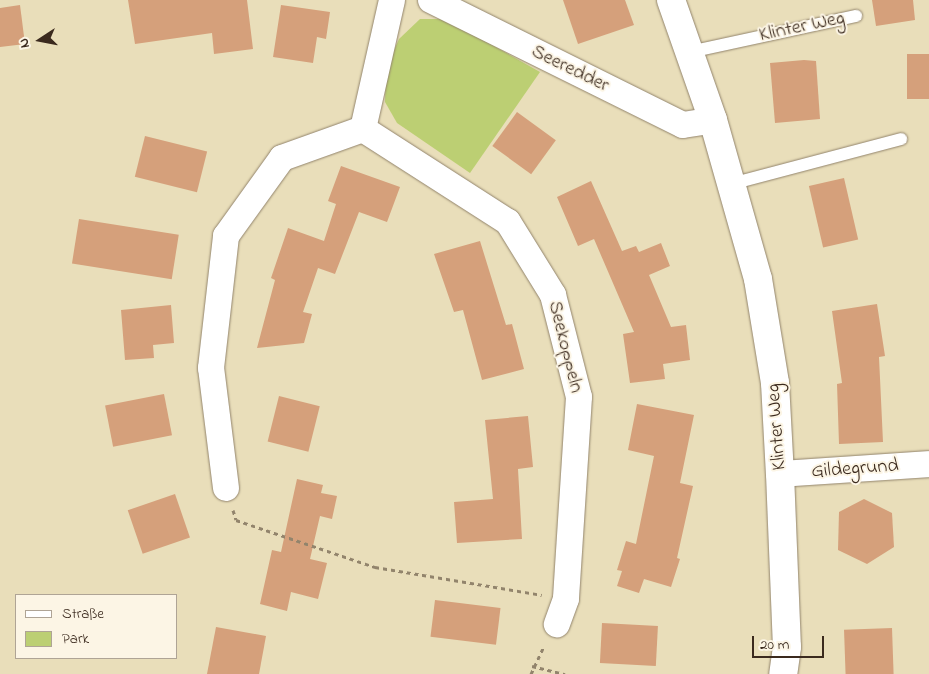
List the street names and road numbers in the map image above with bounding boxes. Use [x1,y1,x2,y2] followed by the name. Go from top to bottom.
[757,6,847,48] street label: Klinter Weg
[527,40,613,98] street label: Seeredder
[542,299,588,395] street label: Seekoppeln
[762,383,792,471] street label: Klinter Weg
[811,454,899,484] street label: Gildegrund

